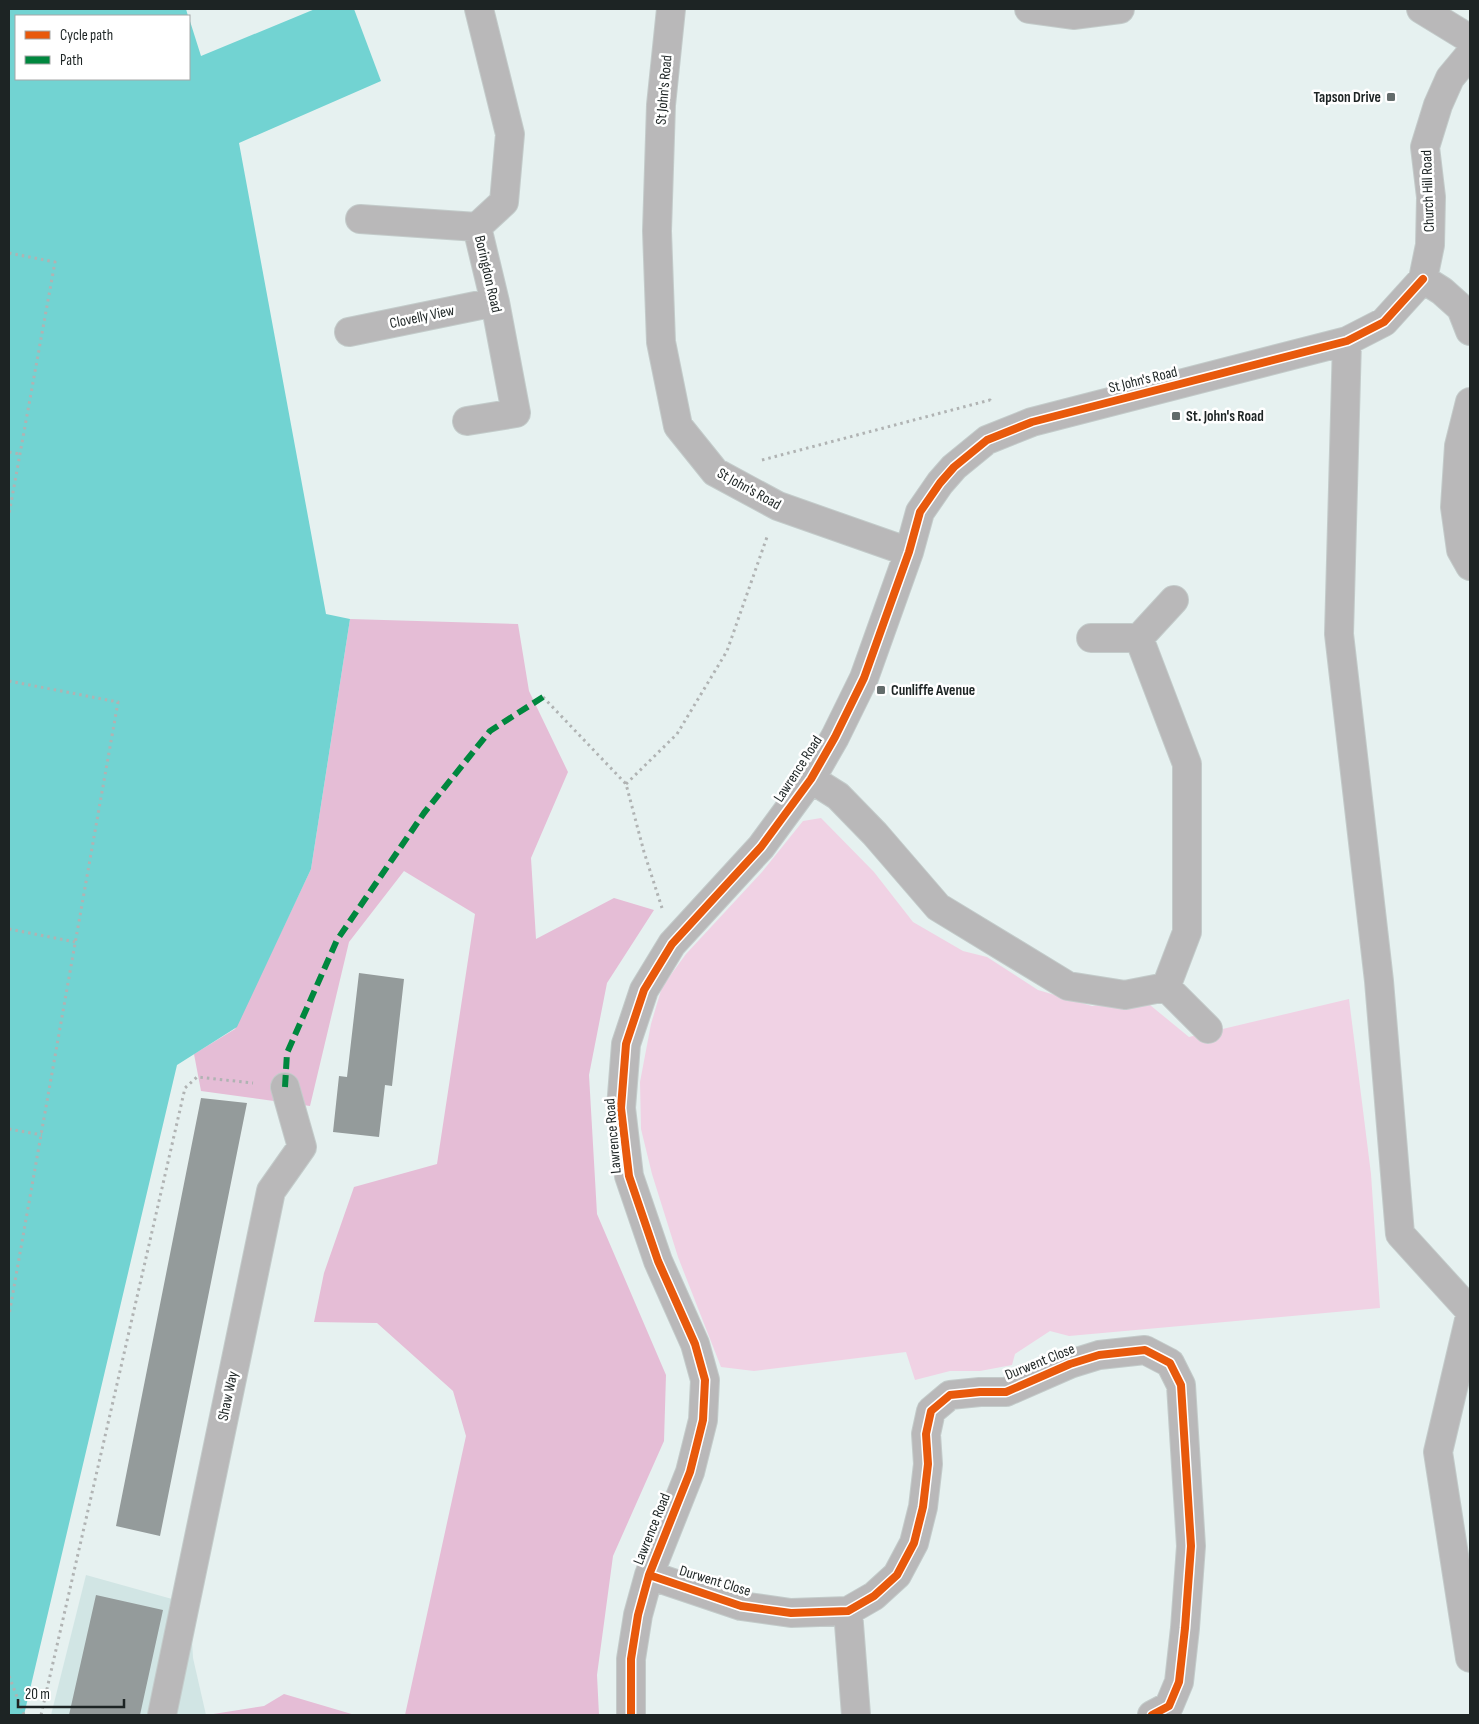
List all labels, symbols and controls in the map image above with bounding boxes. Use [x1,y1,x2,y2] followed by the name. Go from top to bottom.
[15,15,190,80] legend
[60,26,113,45] text: Cycle path
[60,51,83,70] text: Path
[651,54,677,126] street label: St John's Road
[1313,88,1381,107] place label: Tapson Drive
[1385,91,1397,103] marker: Tapson Drive
[1417,150,1439,232] street label: Church Hill Road
[470,234,506,314] street label: Boringdon Road
[388,301,457,333] street label: Clovelly View
[1107,362,1179,398] street label: St John's Road
[1186,407,1264,426] place label: St. John's Road
[1170,410,1182,422] marker: St. John's Road
[714,464,784,514] street label: St John's Road
[891,681,975,700] place label: Cunliffe Avenue
[875,684,887,696] marker: Cunliffe Avenue
[769,732,827,806] street label: Lawrence Road
[600,1098,626,1174] street label: Lawrence Road
[1002,1339,1078,1385] street label: Durwent Close
[213,1369,243,1423] street label: Shaw Way
[629,1490,675,1568] street label: Lawrence Road
[677,1561,753,1601] street label: Durwent Close
[18,1676,124,1708] scale bar
[25,1685,50,1704] text: 20 m

